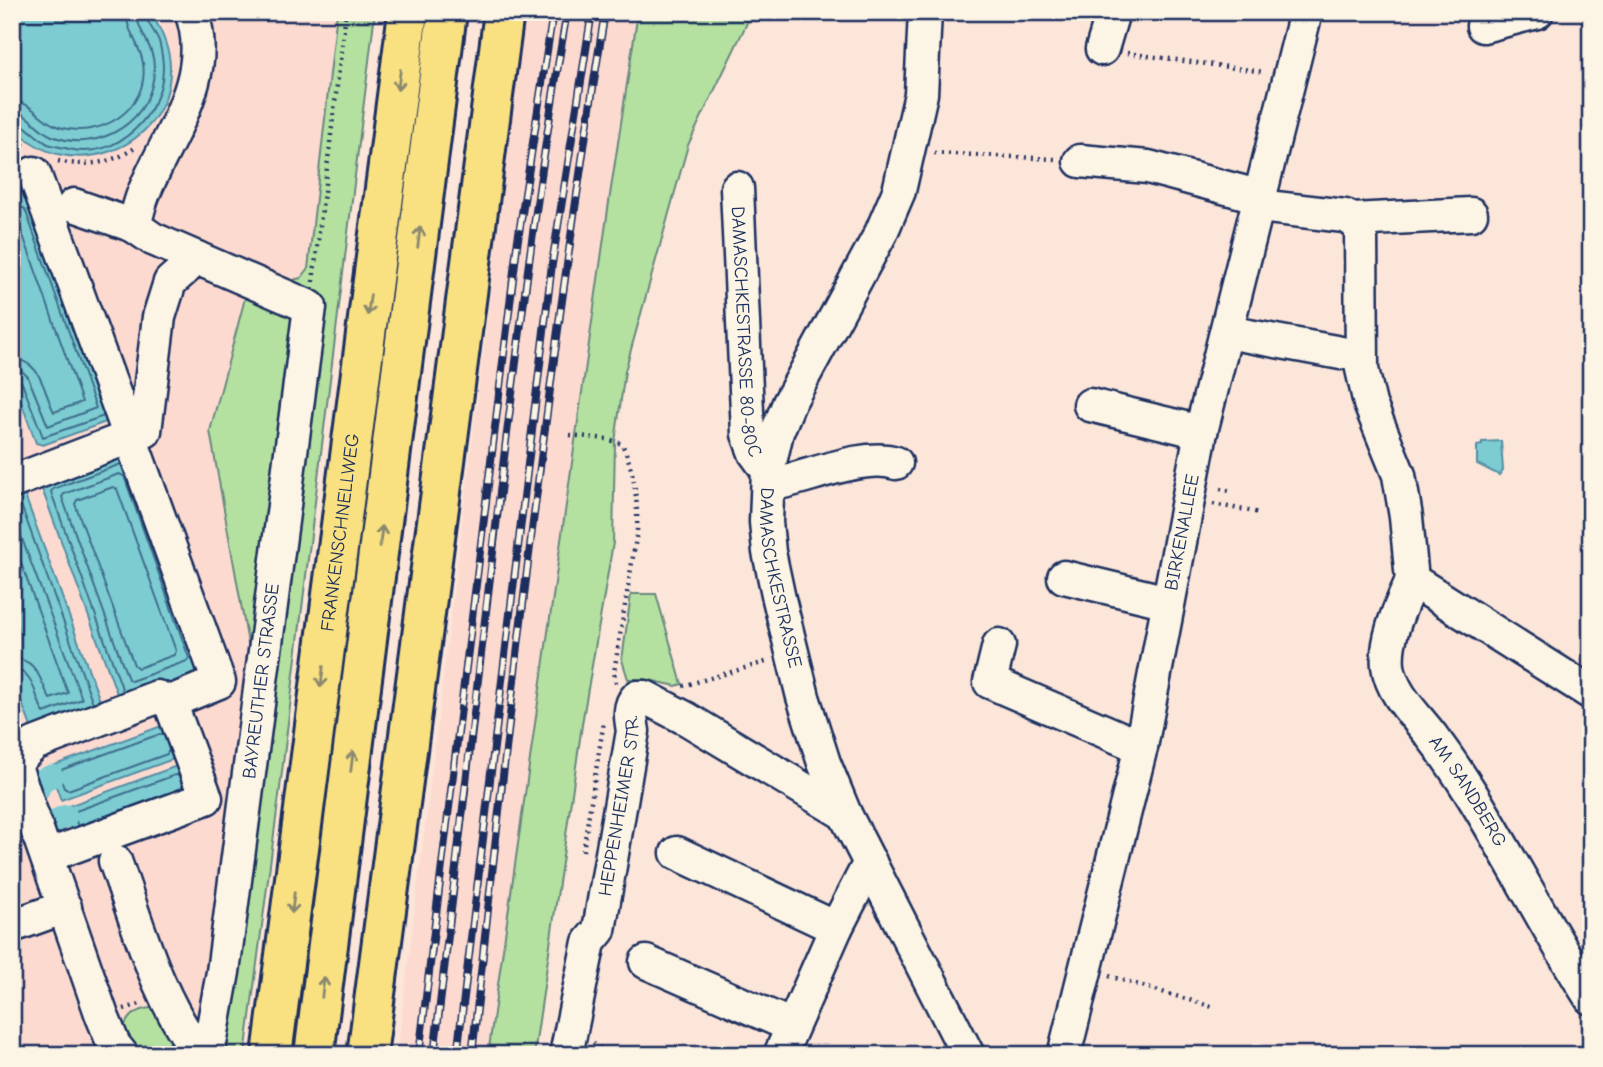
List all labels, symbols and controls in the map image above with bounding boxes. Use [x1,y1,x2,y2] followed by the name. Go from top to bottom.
[392,68,405,91] one-way arrow
[727,206,767,460] street label: DAMASCHKESTRASSE 80-80C
[412,226,425,249] one-way arrow
[362,294,375,316] one-way arrow
[316,432,364,633] street label: FRANKENSCHNELLWEG
[1160,472,1204,592] street label: BIRKENALLEE
[755,487,806,670] street label: DAMASCHKESTRASSE
[374,525,387,548] one-way arrow
[238,582,284,780] street label: BAYREUTHER STRASSE
[315,665,328,688] one-way arrow
[594,715,644,898] street label: HEPPENHEIMER STR.
[1424,731,1511,851] street label: AM SANDBERG
[345,751,358,773] one-way arrow
[287,891,300,914] one-way arrow
[316,976,329,999] one-way arrow

